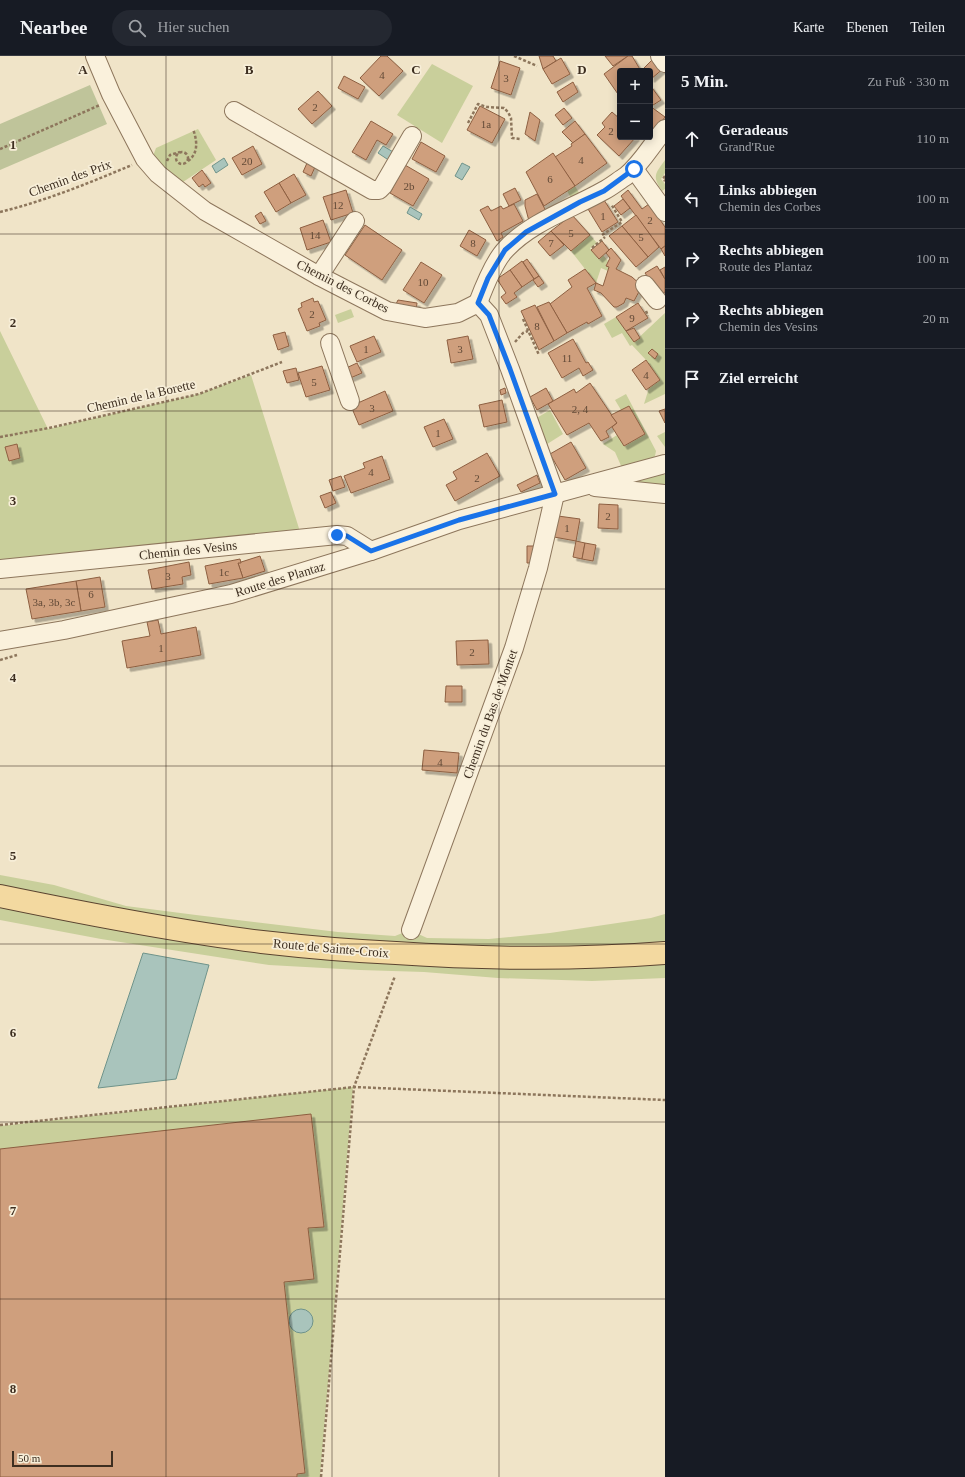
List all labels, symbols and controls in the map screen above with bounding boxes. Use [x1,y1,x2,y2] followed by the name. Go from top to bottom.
[112,10,392,46] search box
[20,17,88,38] text: Nearbee
[126,17,148,39] icon: search
[158,19,230,35] text: Hier suchen
[793,20,824,35] text: Karte
[846,20,888,35] text: Ebenen
[910,20,945,35] text: Teilen
[78,62,88,77] text: A
[245,62,254,77] text: B
[411,62,421,77] text: C
[577,62,587,77] text: D
[617,68,653,140] map controls
[617,68,653,104] button: +
[379,69,385,81] house number: 4
[503,72,509,84] house number: 3
[681,72,728,91] text: 5 Min.
[867,74,949,89] text: Zu Fuß · 330 m
[312,101,318,113] house number: 2
[617,104,653,140] button: −
[481,118,491,130] house number: 1a
[719,122,788,138] text: Geradeaus
[608,125,614,137] house number: 2
[681,128,703,150] icon: ahead
[917,131,949,146] text: 110 m
[10,137,16,152] text: 1
[719,139,775,154] text: Grand'Rue
[578,154,584,166] house number: 4
[242,155,253,167] house number: 20
[27,156,114,200] street label: Chemin des Prix
[625,160,643,178] route start
[547,173,553,185] house number: 6
[404,180,415,192] house number: 2b
[719,182,817,198] text: Links abbiegen
[681,188,703,210] icon: left
[916,191,949,206] text: 100 m
[333,199,344,211] house number: 12
[719,199,821,214] text: Chemin des Corbes
[600,210,606,222] house number: 1
[647,214,653,226] house number: 2
[568,227,574,239] house number: 5
[310,229,321,241] house number: 14
[638,231,644,243] house number: 5
[470,237,476,249] house number: 8
[548,237,554,249] house number: 7
[719,242,824,258] text: Rechts abbiegen
[681,248,703,270] icon: right
[916,251,949,266] text: 100 m
[294,256,392,316] street label: Chemin des Corbes
[719,259,812,274] text: Route des Plantaz
[418,276,429,288] house number: 10
[719,302,824,318] text: Rechts abbiegen
[309,308,315,320] house number: 2
[681,308,703,330] icon: right
[923,311,949,326] text: 20 m
[629,312,635,324] house number: 9
[10,315,16,330] text: 2
[719,319,818,334] text: Chemin des Vesins
[534,320,540,332] house number: 8
[363,343,369,355] house number: 1
[457,343,463,355] house number: 3
[562,352,572,364] house number: 11
[681,368,703,390] icon: arrive
[643,369,649,381] house number: 4
[719,370,798,386] text: Ziel erreicht
[85,376,197,416] street label: Chemin de la Borette
[311,376,317,388] house number: 5
[369,402,375,414] house number: 3
[572,403,589,415] house number: 2, 4
[435,427,441,439] house number: 1
[368,466,374,478] house number: 4
[474,472,480,484] house number: 2
[10,493,17,508] text: 3
[605,510,611,522] house number: 2
[564,522,570,534] house number: 1
[328,526,346,544] route end
[138,537,238,563] street label: Chemin des Vesins
[233,558,327,600] street label: Route des Plantaz
[219,566,229,578] house number: 1c
[165,570,171,582] house number: 3
[88,588,94,600] house number: 6
[33,596,75,608] house number: 3a, 3b, 3c
[158,642,164,654] house number: 1
[469,646,475,658] house number: 2
[460,647,521,781] street label: Chemin du Bas de Montet
[10,670,17,685] text: 4
[437,756,443,768] house number: 4
[10,848,17,863] text: 5
[272,935,390,961] street label: Route de Sainte-Croix
[10,1025,17,1040] text: 6
[10,1203,17,1218] text: 7
[10,1381,17,1396] text: 8
[12,1449,113,1468] scale bar
[18,1452,40,1464] text: 50 m

